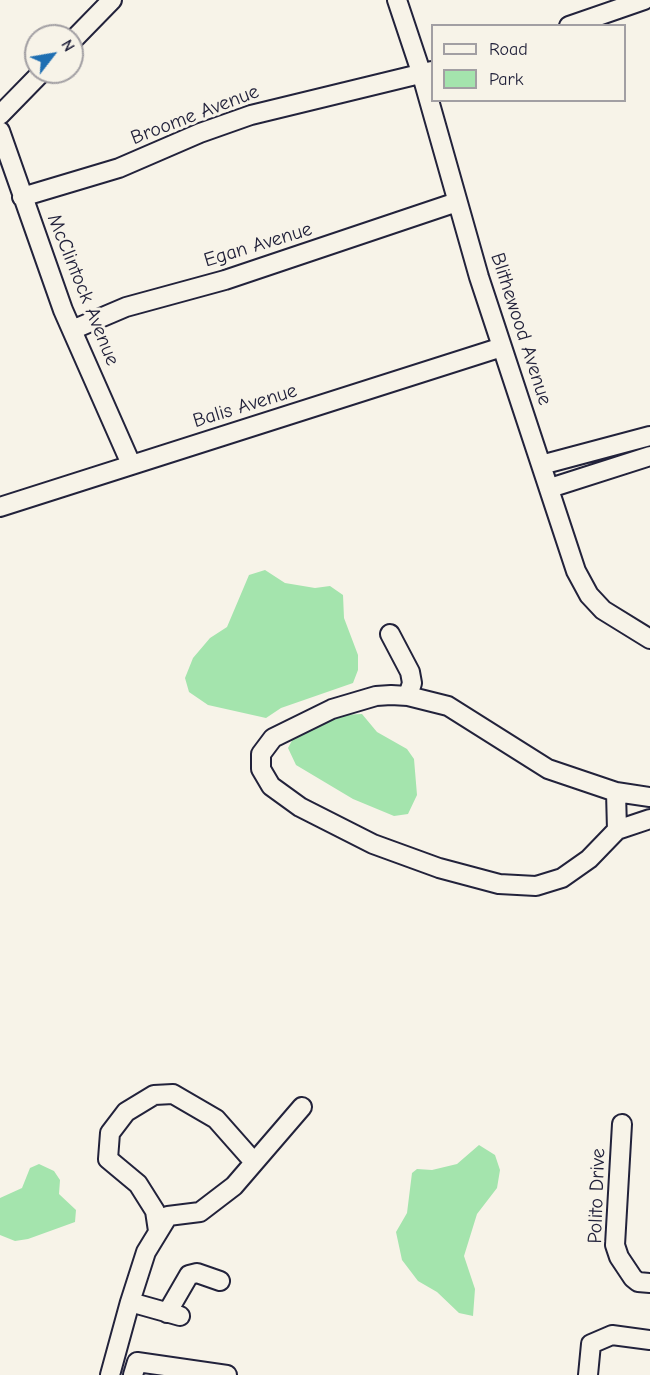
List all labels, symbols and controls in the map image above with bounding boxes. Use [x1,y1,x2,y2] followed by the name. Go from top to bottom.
[24,24,84,84] north arrow
[431,24,626,102] legend
[57,37,78,55] text: N
[489,39,528,60] text: Road
[489,69,523,90] text: Park
[128,80,262,150] street label: Broome Avenue
[42,211,124,369] street label: McClintock Avenue
[201,217,315,273] street label: Egan Avenue
[485,250,557,408] street label: Blithewood Avenue
[190,379,300,433] street label: Balis Avenue
[583,1148,611,1244] street label: Polito Drive

